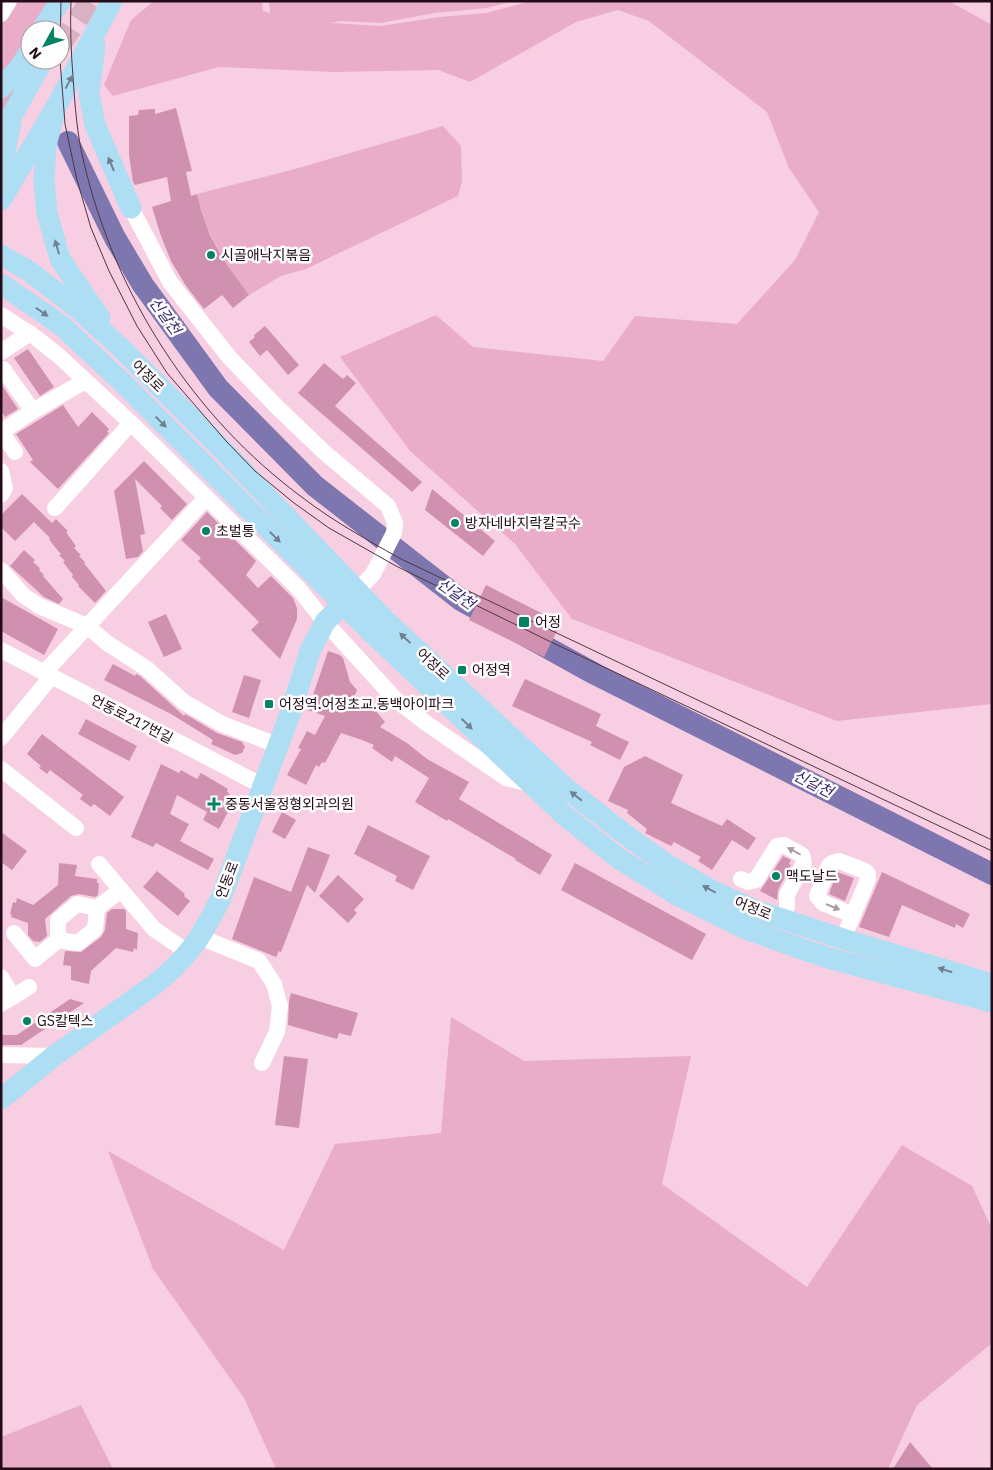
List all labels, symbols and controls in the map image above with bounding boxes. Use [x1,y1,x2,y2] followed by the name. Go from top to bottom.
[20,20,70,70] north arrow
[25,44,45,63] text: N
[65,75,73,89] one-way arrow
[107,157,115,171] one-way arrow
[52,239,60,254] one-way arrow
[221,246,311,264] place label: 시골애낙지볶음
[205,249,217,261] marker: 시골애낙지볶음
[146,293,187,340] water label: 신갈천
[35,307,48,317] one-way arrow
[128,356,168,396] street label: 어정로
[155,415,167,427] one-way arrow
[465,514,581,532] place label: 방자네바지락칼국수
[449,517,461,529] marker: 방자네바지락칼국수
[216,522,255,540] place label: 초벌통
[200,525,212,537] marker: 초벌통
[269,531,281,543] one-way arrow
[434,574,480,615] water label: 신갈천
[535,613,561,631] place label: 어정
[517,615,531,629] marker: 어정
[399,632,411,644] one-way arrow
[413,644,453,684] street label: 어정로
[472,661,511,679] place label: 어정역
[456,664,468,676] marker: 어정역
[88,691,176,747] street label: 언동로217번길
[279,695,454,713] place label: 어정역.어정초교.동백아이파크
[263,698,275,710] marker: 어정역.어정초교.동백아이파크
[461,718,473,730] one-way arrow
[790,766,838,802] water label: 신갈천
[570,790,583,801] one-way arrow
[225,795,354,813] place label: 중동서울정형외과의원
[207,797,221,811] marker: 중동서울정형외과의원
[787,847,801,855] one-way arrow
[212,859,242,901] street label: 언동로
[786,867,838,885] place label: 맥도날드
[770,870,782,882] marker: 맥도날드
[702,884,716,893] one-way arrow
[732,892,774,924] street label: 어정로
[825,904,840,911] one-way arrow
[937,965,952,973] one-way arrow
[37,1012,94,1030] place label: GS칼텍스
[21,1015,33,1027] marker: GS칼텍스

